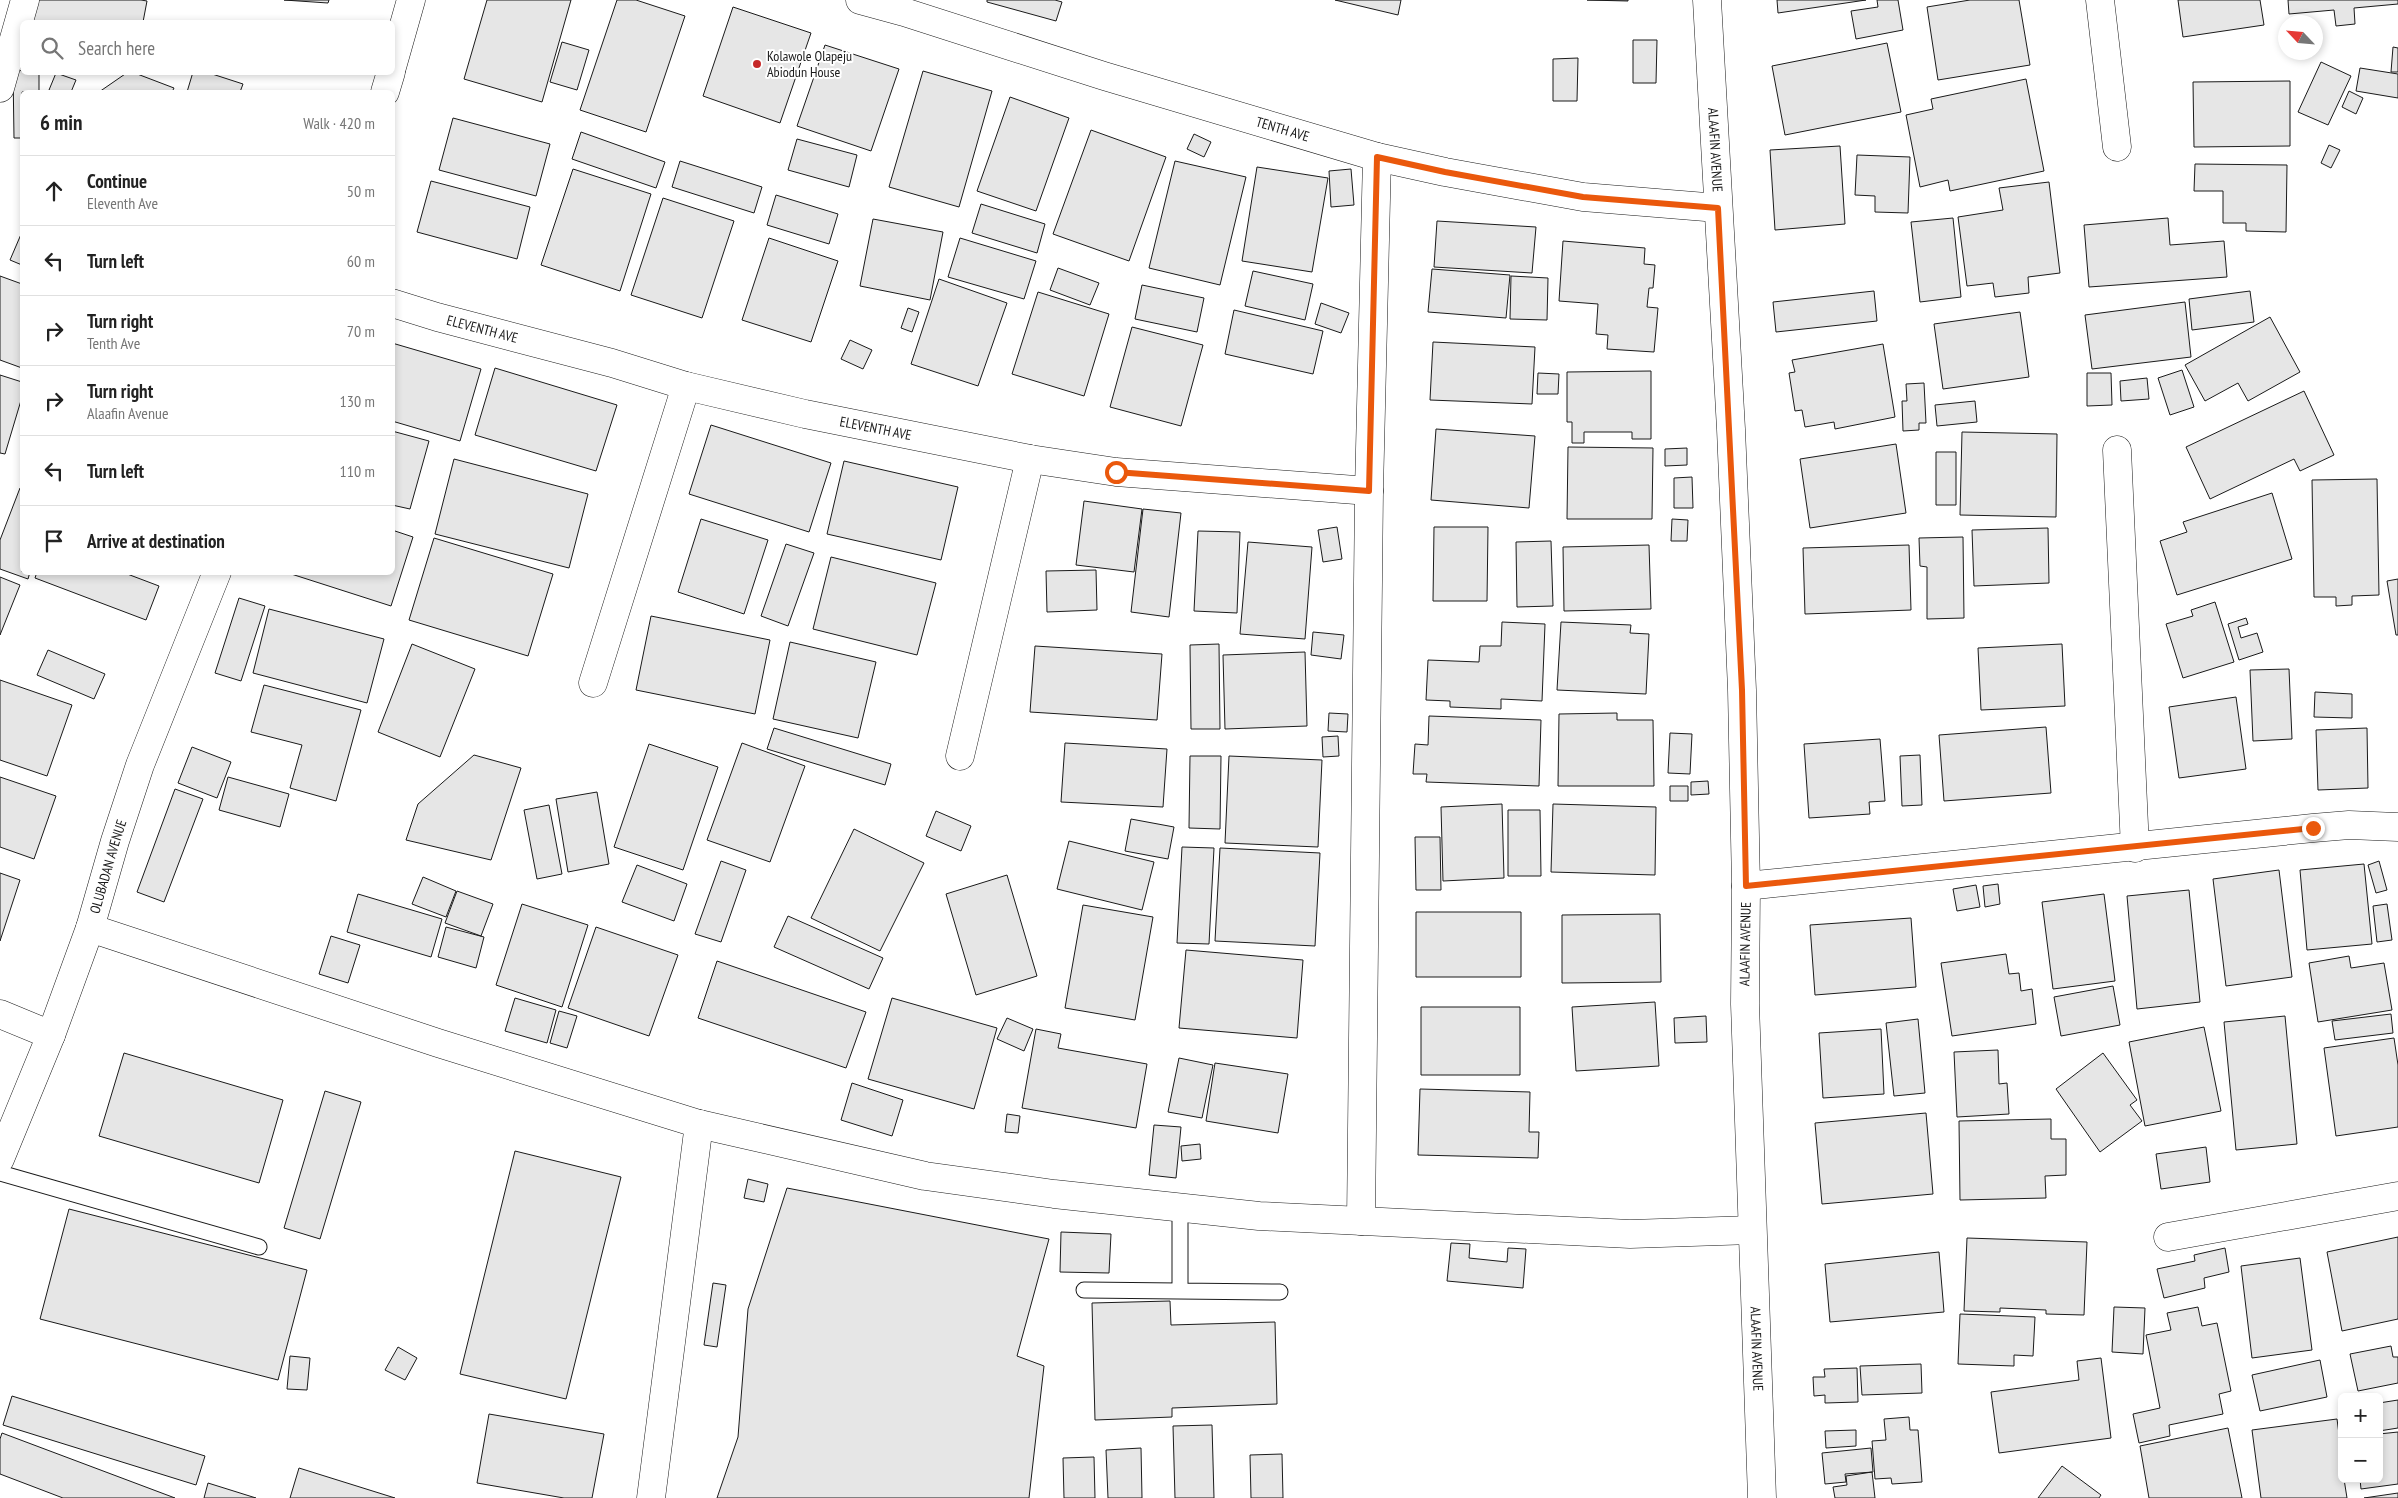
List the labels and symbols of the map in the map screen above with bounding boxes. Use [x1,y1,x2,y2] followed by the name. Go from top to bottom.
[2278,15,2323,60] north arrow
[767,47,852,81] place label: Kolawole Olapeju Abiodun House
[751,58,763,70] marker: Kolawole Olapeju Abiodun House
[1704,107,1727,192] street label: ALAAFIN AVENUE
[1254,113,1312,145] street label: TENTH AVE
[445,311,520,347] street label: ELEVENTH AVE
[838,412,913,444] street label: ELEVENTH AVE
[1105,461,1128,484] route start
[86,817,130,916] street label: OLUBADAN AVENUE
[2302,817,2325,840] route end
[1735,902,1755,986] street label: ALAAFIN AVENUE
[1746,1306,1767,1391] street label: ALAAFIN AVENUE

